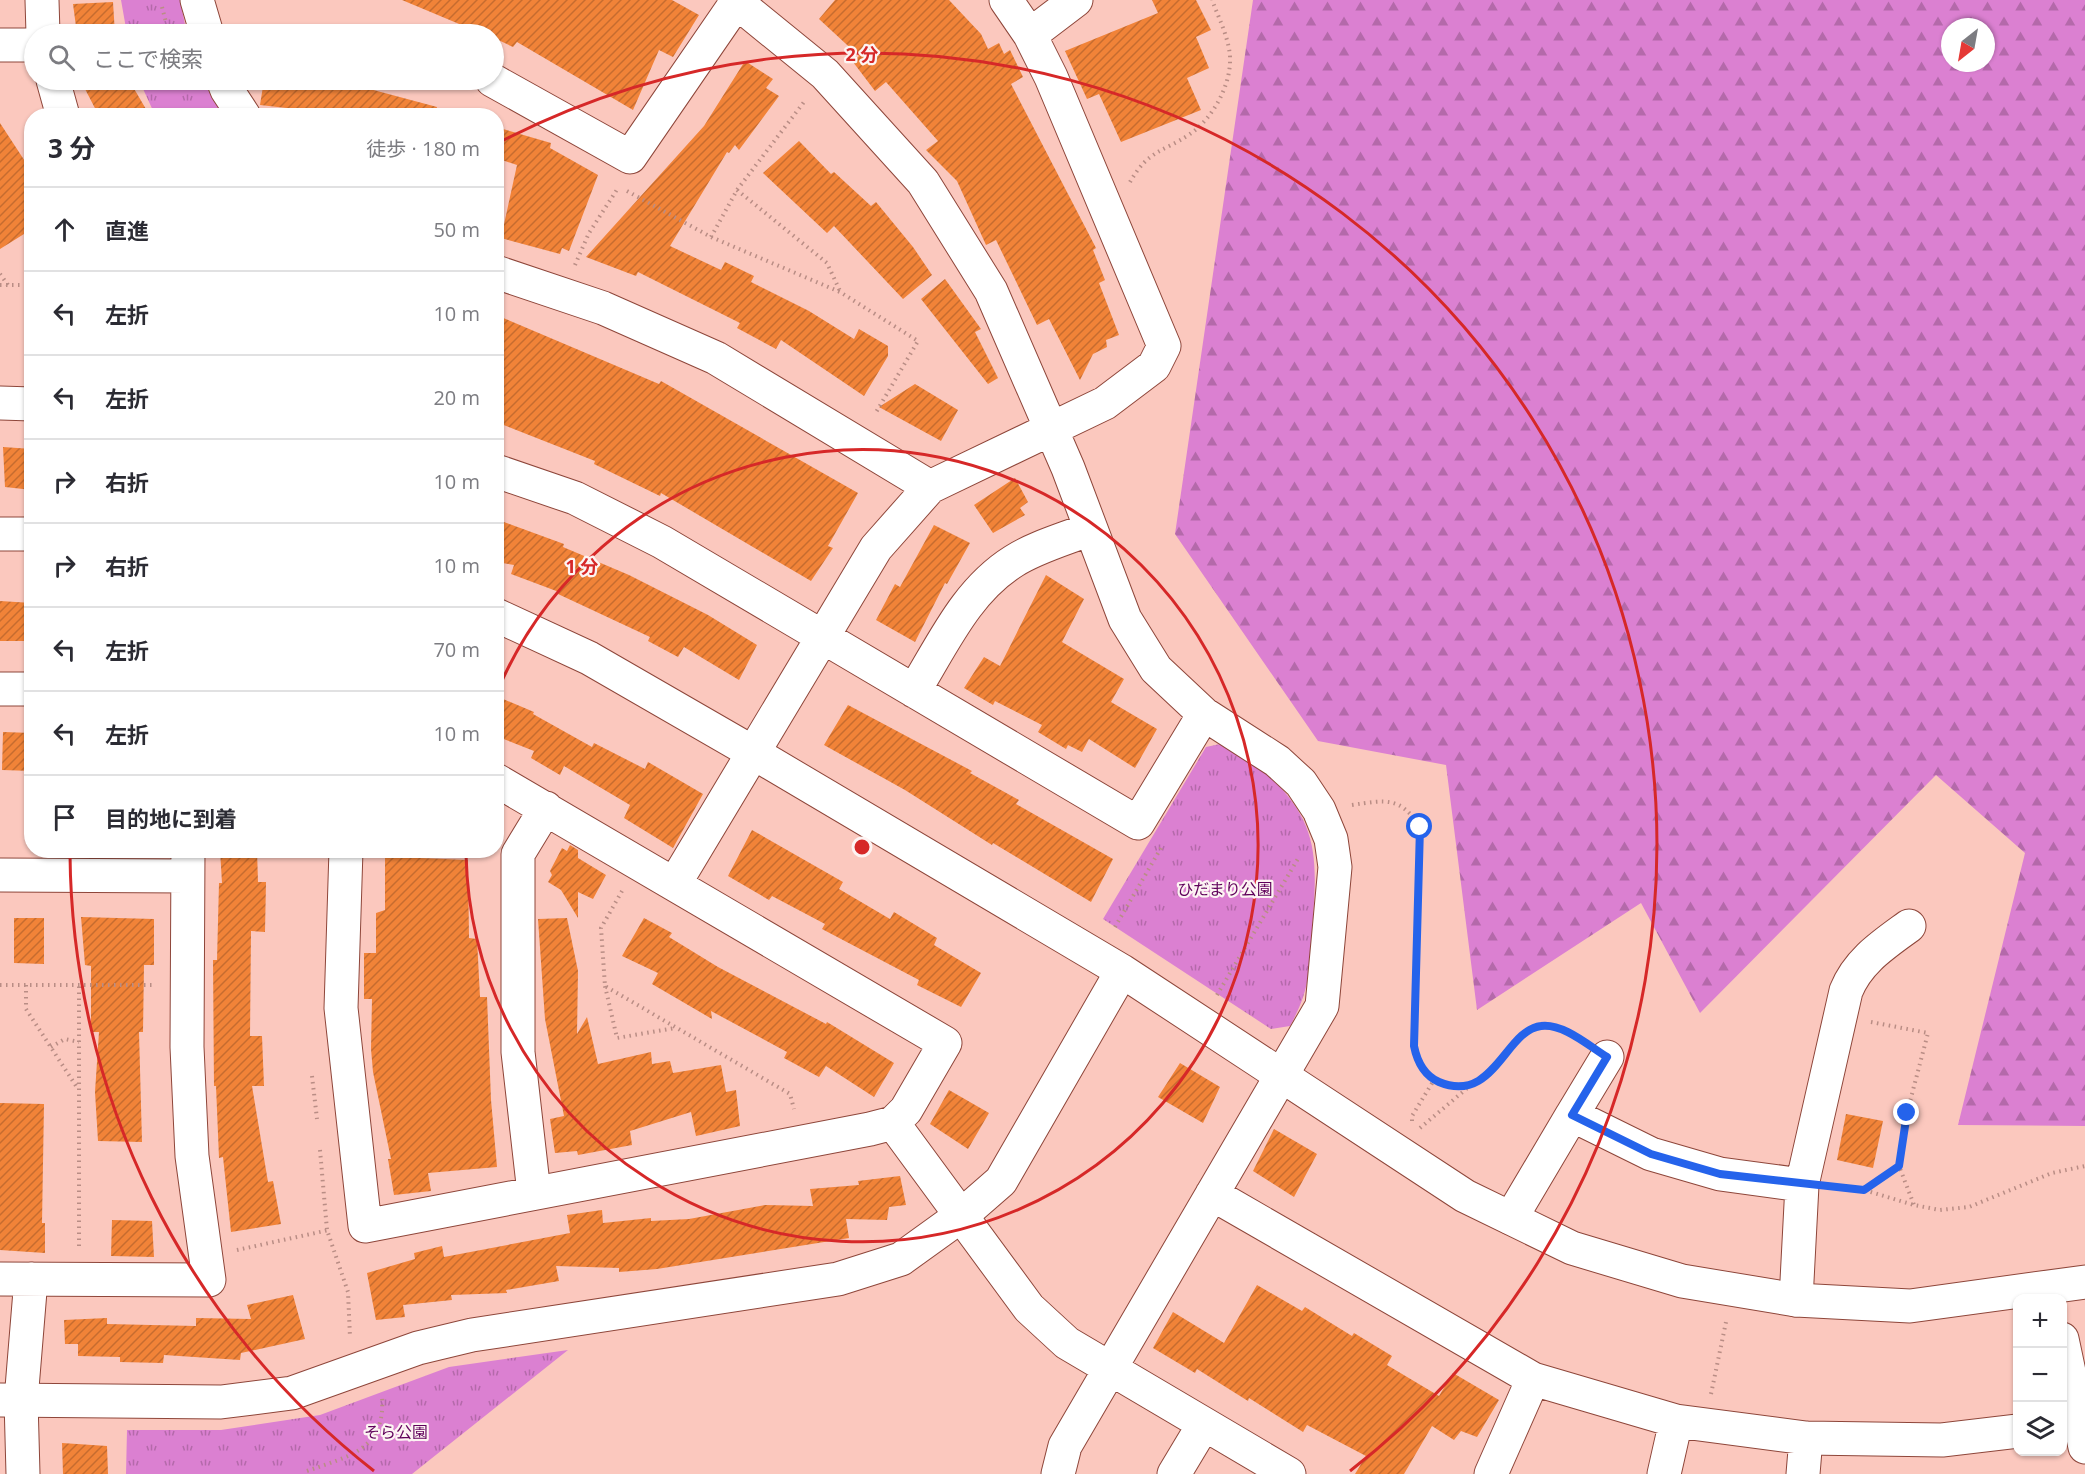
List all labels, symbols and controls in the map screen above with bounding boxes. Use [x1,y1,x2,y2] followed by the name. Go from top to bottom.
[1941,18,1995,72] north arrow
[24,24,504,90] search box
[45,41,78,74] icon: search
[846,42,878,66] text: 2 分
[93,43,203,73] text: ここで検索
[48,130,96,166] text: 3 分
[366,135,480,162] text: 徒歩 · 180 m
[48,213,81,246] icon: ahead
[105,215,149,245] text: 直進
[433,216,480,243] text: 50 m
[48,297,81,330] icon: left
[105,299,149,329] text: 左折
[433,300,480,327] text: 10 m
[48,381,81,414] icon: left
[105,383,149,413] text: 左折
[433,384,480,411] text: 20 m
[48,465,81,498] icon: right
[105,467,149,497] text: 右折
[433,468,480,495] text: 10 m
[48,549,81,582] icon: right
[105,551,149,581] text: 右折
[433,552,480,579] text: 10 m
[566,554,598,578] text: 1 分
[48,633,81,666] icon: left
[105,635,149,665] text: 左折
[433,636,480,663] text: 70 m
[48,717,81,750] icon: left
[105,719,149,749] text: 左折
[433,720,480,747] text: 10 m
[48,801,81,834] icon: arrive
[105,803,237,833] text: 目的地に到着
[1406,813,1432,839] route start
[852,837,872,857] centre of rings
[1177,878,1273,900] park label: ひだまり公園
[1893,1099,1919,1125] route end
[2013,1294,2067,1456] map controls
[2013,1294,2067,1348] button: +
[2013,1348,2067,1402] button: −
[2013,1402,2067,1456] button: layers
[364,1421,428,1443] park label: そら公園

